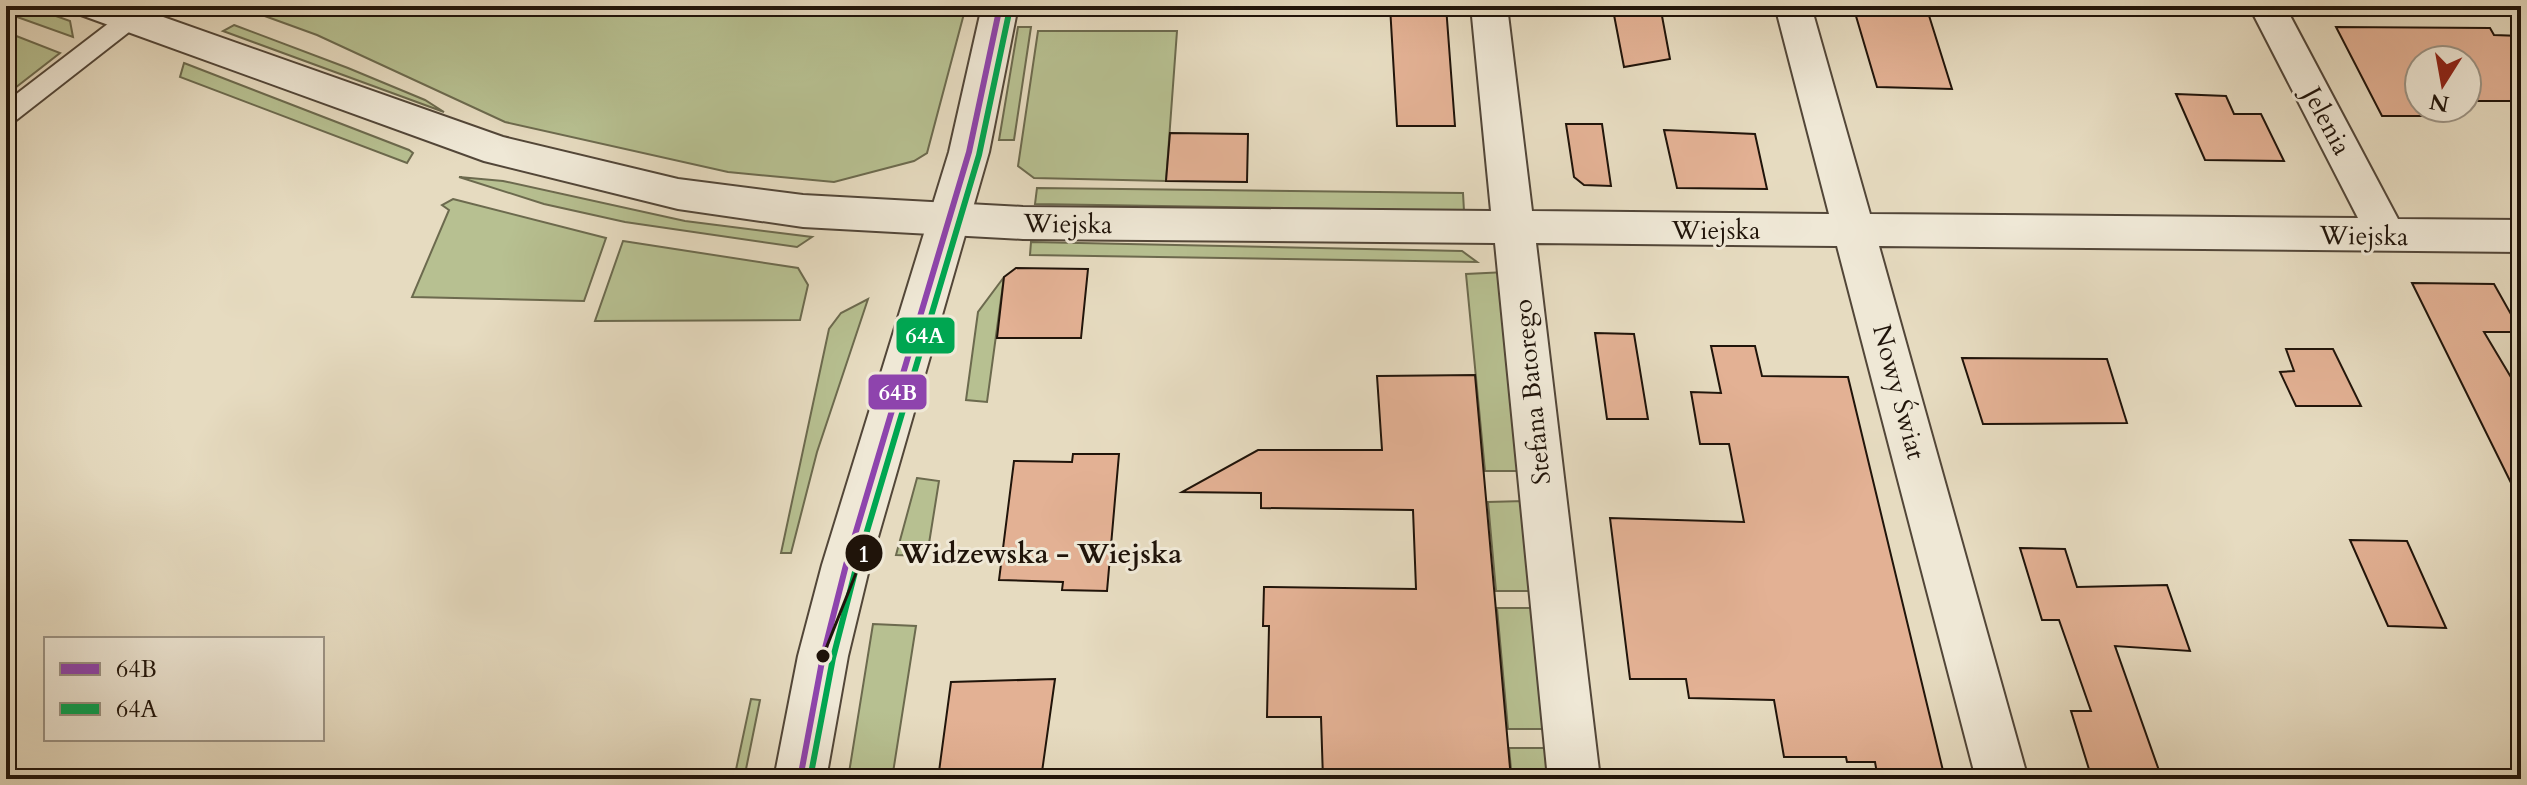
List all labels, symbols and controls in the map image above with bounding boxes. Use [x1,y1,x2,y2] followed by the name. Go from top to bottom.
[2403,44,2483,124] north arrow
[2293,77,2359,161] street label: Jelenia
[2427,86,2452,119] text: N
[1022,206,1113,242] street label: Wiejska
[1670,213,1761,248] street label: Wiejska
[2318,218,2409,254] street label: Wiejska
[1505,298,1559,486] street label: Stefana Batorego
[895,316,956,355] line badge: 64A
[905,321,945,351] text: 64A
[1864,321,1934,463] street label: Nowy Świat
[867,373,928,411] line badge: 64B
[879,378,917,408] text: 64B
[844,527,1198,579] callout: Widzewska - Wiejska
[899,535,1182,573] text: Widzewska - Wiejska
[858,538,870,571] text: 1
[44,637,324,741] legend
[116,653,157,686] text: 64B
[116,693,159,726] text: 64A

